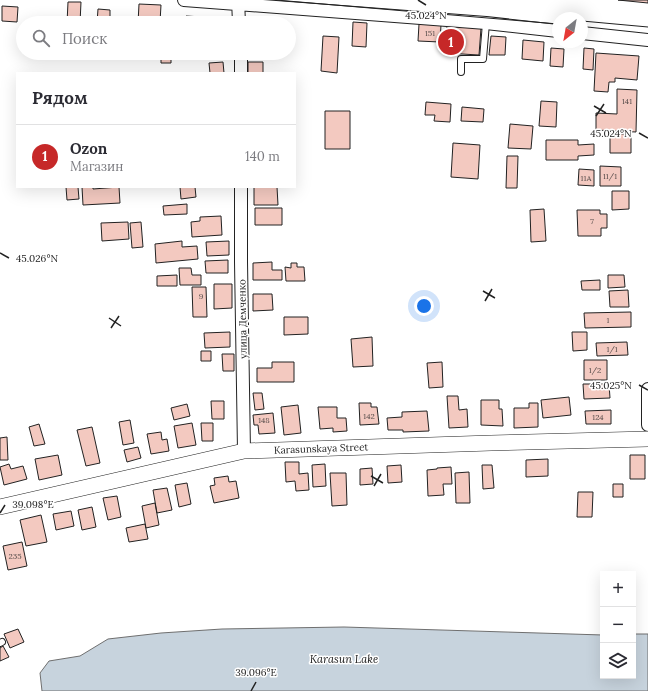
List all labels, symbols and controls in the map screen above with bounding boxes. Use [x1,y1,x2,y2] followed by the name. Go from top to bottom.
[405,9,447,22] text: 45.024°N
[552,12,588,48] north arrow
[16,16,296,60] search box
[30,27,52,49] icon: search
[438,27,464,57] pin: 1
[425,28,435,38] house number: 151
[62,29,107,48] text: Поиск
[32,87,88,109] text: Рядом
[622,96,632,106] house number: 141
[590,127,632,140] text: 45.024°N
[70,139,107,158] text: Ozon
[42,148,48,165] text: 1
[245,148,280,165] text: 140 m
[70,158,123,175] text: Магазин
[603,171,617,182] house number: 11/1
[581,173,592,183] house number: 11А
[590,216,594,226] house number: 7
[16,252,58,265] text: 45.026°N
[235,279,250,359] street label: улица Демченко
[199,291,204,301] house number: 9
[414,296,434,316] your location
[607,315,610,325] house number: 1
[606,344,618,355] house number: 1/1
[589,365,601,376] house number: 1/2
[590,379,632,392] text: 45.025°N
[363,411,375,421] house number: 142
[592,412,604,422] house number: 124
[258,415,270,425] house number: 148
[274,440,369,457] street label: Karasunskaya Street
[12,498,54,511] text: 39.098°E
[9,551,22,561] house number: 235
[600,571,636,679] map controls
[600,571,636,607] button: +
[600,607,636,643] button: −
[600,643,636,679] button: layers
[310,652,378,666] water label: Karasun Lake
[235,666,277,679] text: 39.096°E

